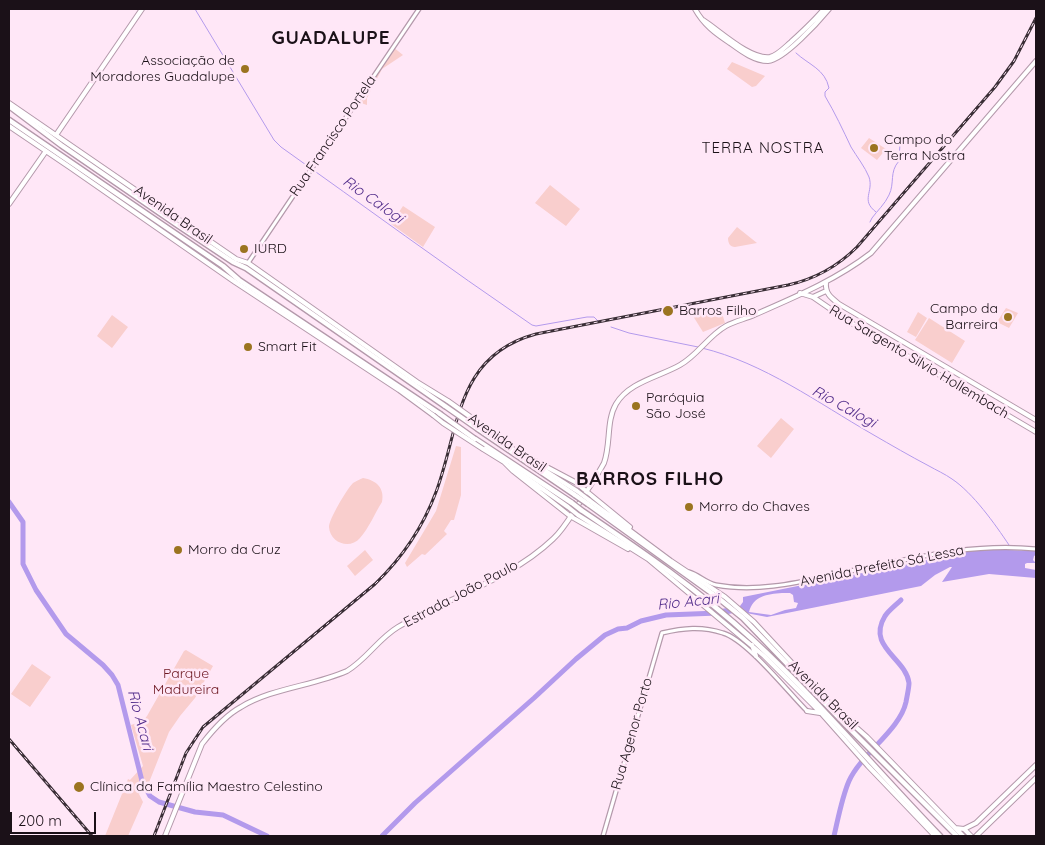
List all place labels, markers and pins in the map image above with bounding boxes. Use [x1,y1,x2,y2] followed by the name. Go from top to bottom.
[90,53,235,85] place label: Associação de Moradores Guadalupe
[239,63,251,75] marker: Associação de Moradores Guadalupe
[884,132,965,164] place label: Campo do Terra Nostra
[868,142,880,154] marker: Campo do Terra Nostra
[254,241,287,257] place label: IURD
[238,243,250,255] marker: IURD
[930,301,998,334] place label: Campo da Barreira
[679,303,756,319] place label: Barros Filho
[661,304,675,318] marker: Barros Filho
[1002,311,1014,323] marker: Campo da Barreira
[258,339,317,355] place label: Smart Fit
[242,341,254,353] marker: Smart Fit
[646,390,706,422] place label: Paróquia São José
[630,400,642,412] marker: Paróquia São José
[699,499,810,515] place label: Morro do Chaves
[683,501,695,513] marker: Morro do Chaves
[188,542,281,558] place label: Morro da Cruz
[172,544,184,556] marker: Morro da Cruz
[90,779,323,795] place label: Clínica da Família Maestro Celestino
[72,780,86,794] marker: Clínica da Família Maestro Celestino

